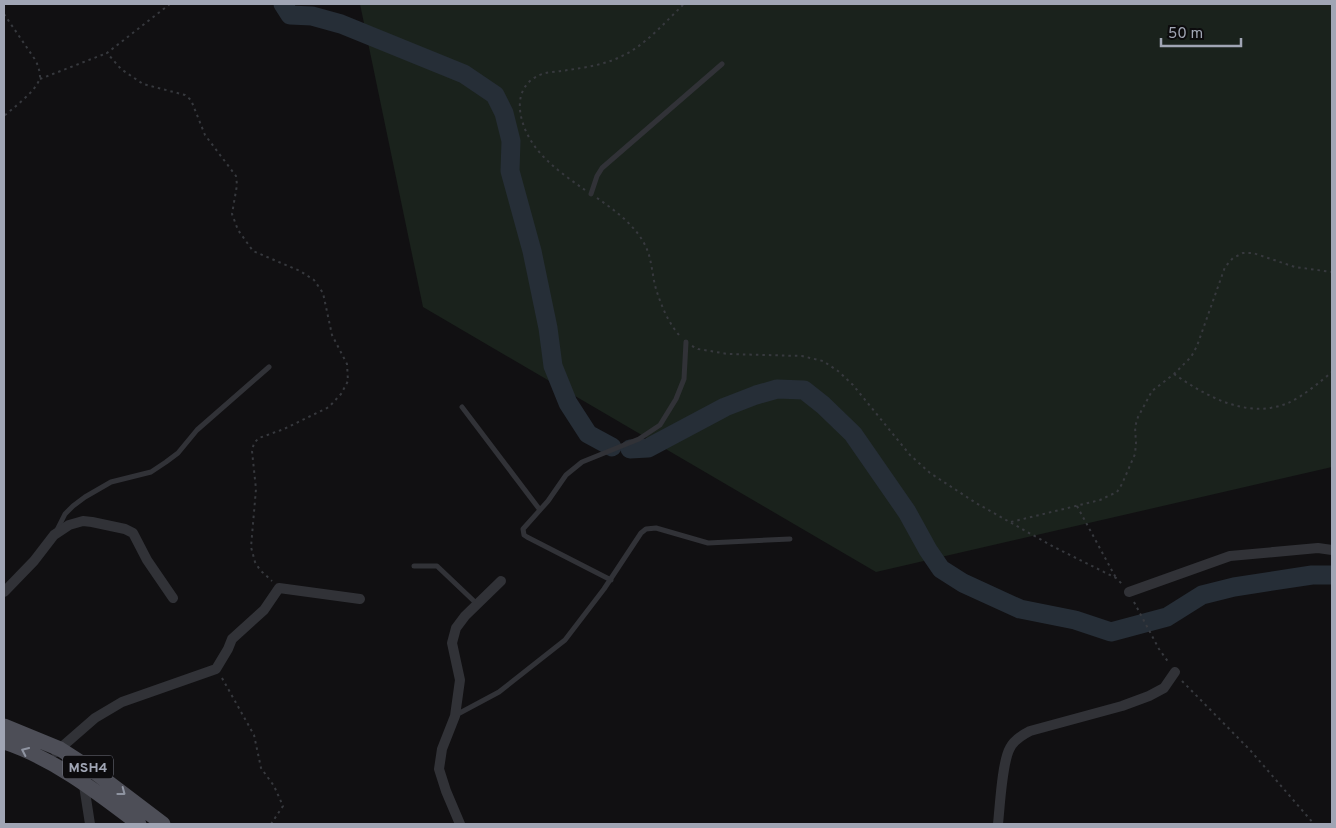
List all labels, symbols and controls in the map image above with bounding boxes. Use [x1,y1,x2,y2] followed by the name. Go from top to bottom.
[1161,15,1241,47] scale bar
[1168,25,1203,44] text: 50 m
[21,747,30,757] one-way arrow
[63,756,113,779] road number: MSH4
[116,786,126,795] one-way arrow

